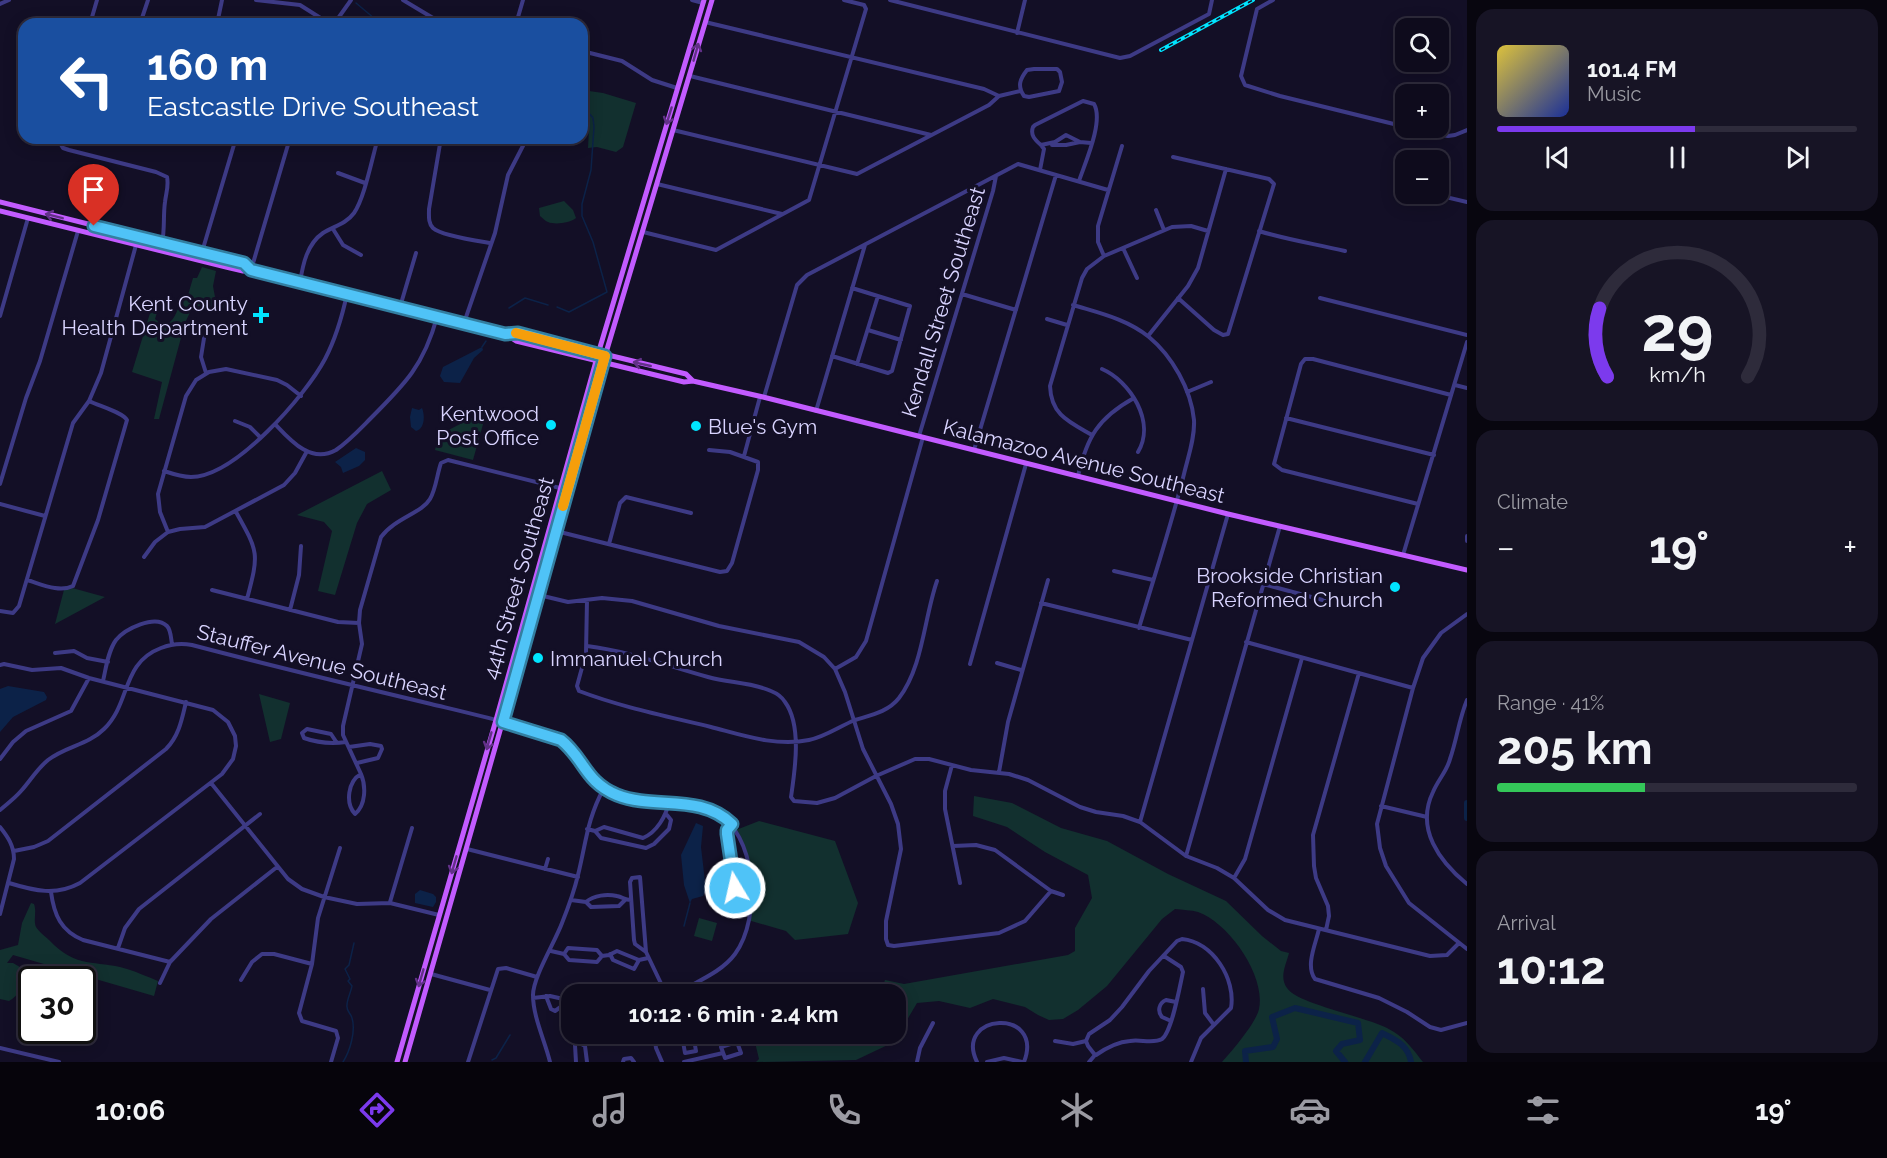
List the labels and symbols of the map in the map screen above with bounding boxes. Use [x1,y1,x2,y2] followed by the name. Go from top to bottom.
[691,43,702,62] one-way arrow
[663,106,674,125] one-way arrow
[68,164,119,226] pin
[896,184,990,420] street label: Kendall Street Southeast
[45,210,64,222] one-way arrow
[62,291,248,340] place label: Kent County Health Department
[252,306,270,324] marker: Kent County Health Department
[633,358,652,370] one-way arrow
[436,401,539,450] place label: Kentwood Post Office
[708,414,817,439] place label: Blue's Gym
[940,414,1228,508] street label: Kalamazoo Avenue Southeast
[544,418,558,432] marker: Kentwood Post Office
[689,419,703,433] marker: Blue's Gym
[477,474,559,682] street label: 44th Street Southeast
[1196,563,1383,612] place label: Brookside Christian Reformed Church
[1388,580,1402,594] marker: Brookside Christian Reformed Church
[195,619,449,705] street label: Stauffer Avenue Southeast
[550,646,723,671] place label: Immanuel Church
[531,651,545,665] marker: Immanuel Church
[483,731,495,750] one-way arrow
[448,855,459,874] one-way arrow
[703,856,767,920] position arrow
[18,966,96,1044] speed limit sign: 30
[414,968,426,987] one-way arrow

